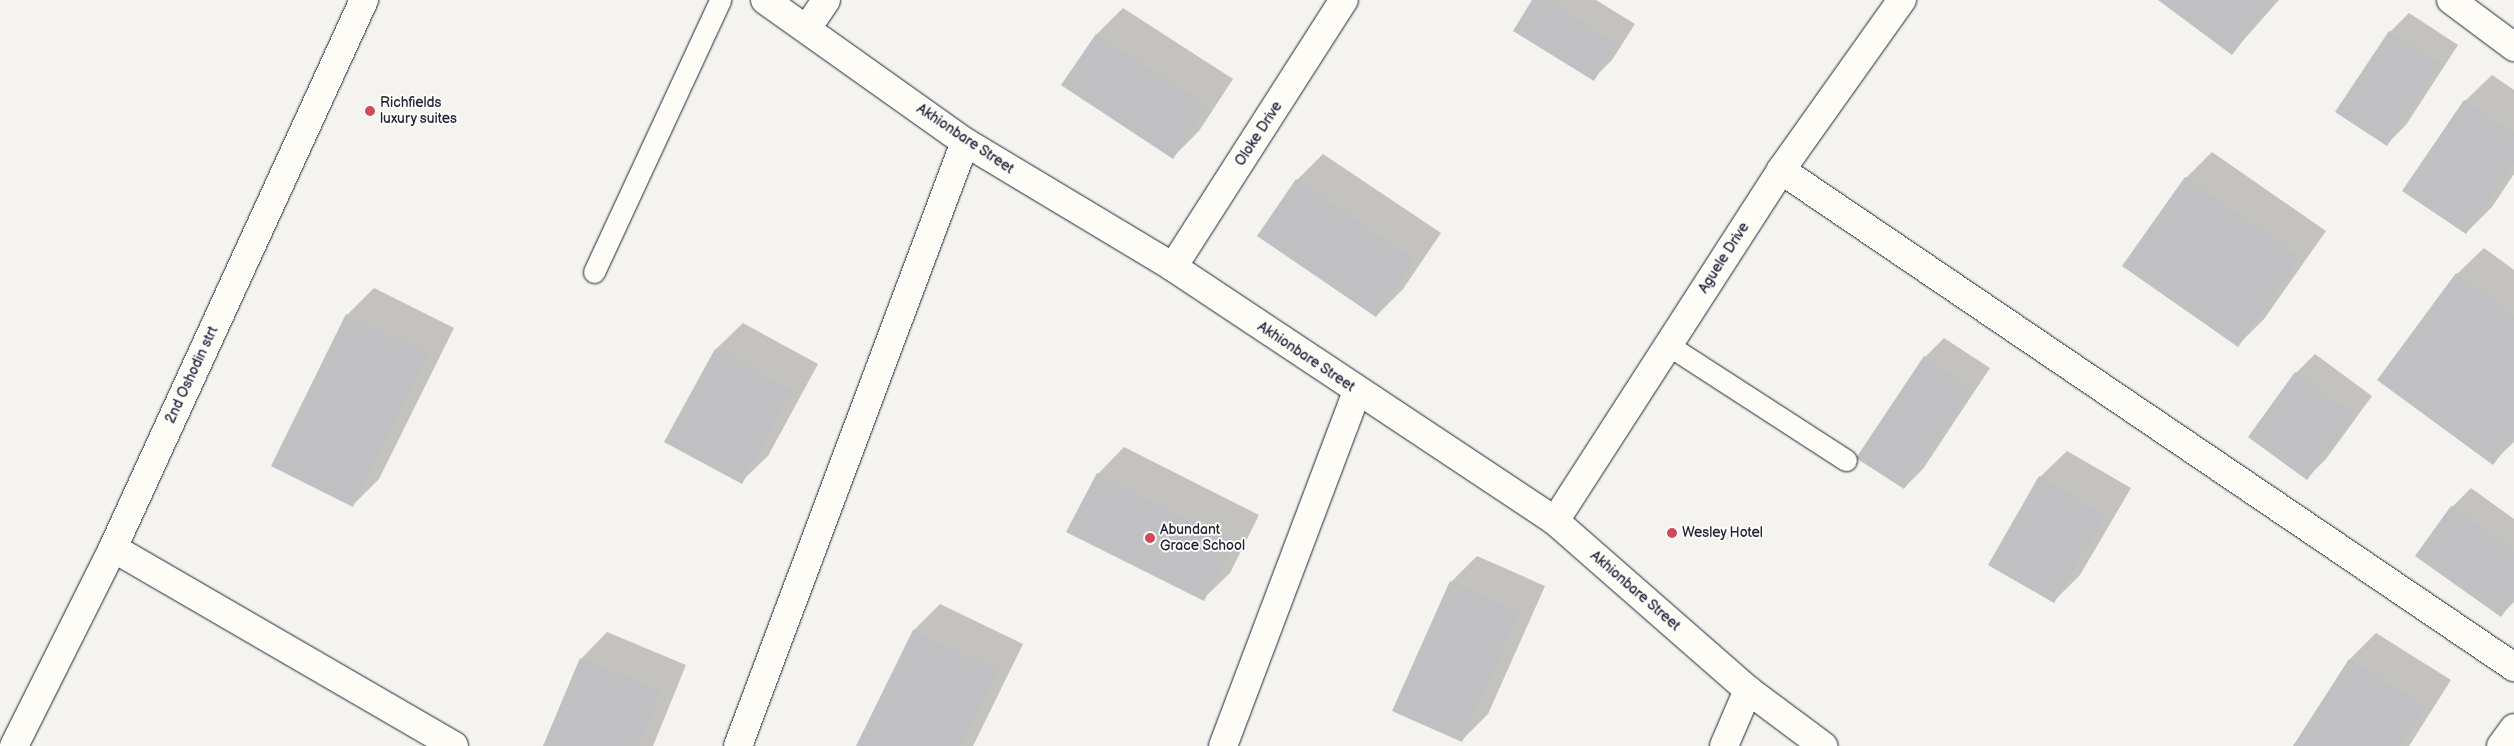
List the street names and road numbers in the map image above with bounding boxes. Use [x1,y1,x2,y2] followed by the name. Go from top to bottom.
[1232,99,1286,169] street label: Oloke Drive
[913,100,1017,178] street label: Akhionbare Street
[1695,220,1753,296] street label: Aguele Drive
[1254,318,1358,396] street label: Akhionbare Street
[162,324,222,426] street label: 2nd Oshodin strt
[1587,547,1683,635] street label: Akhionbare Street

